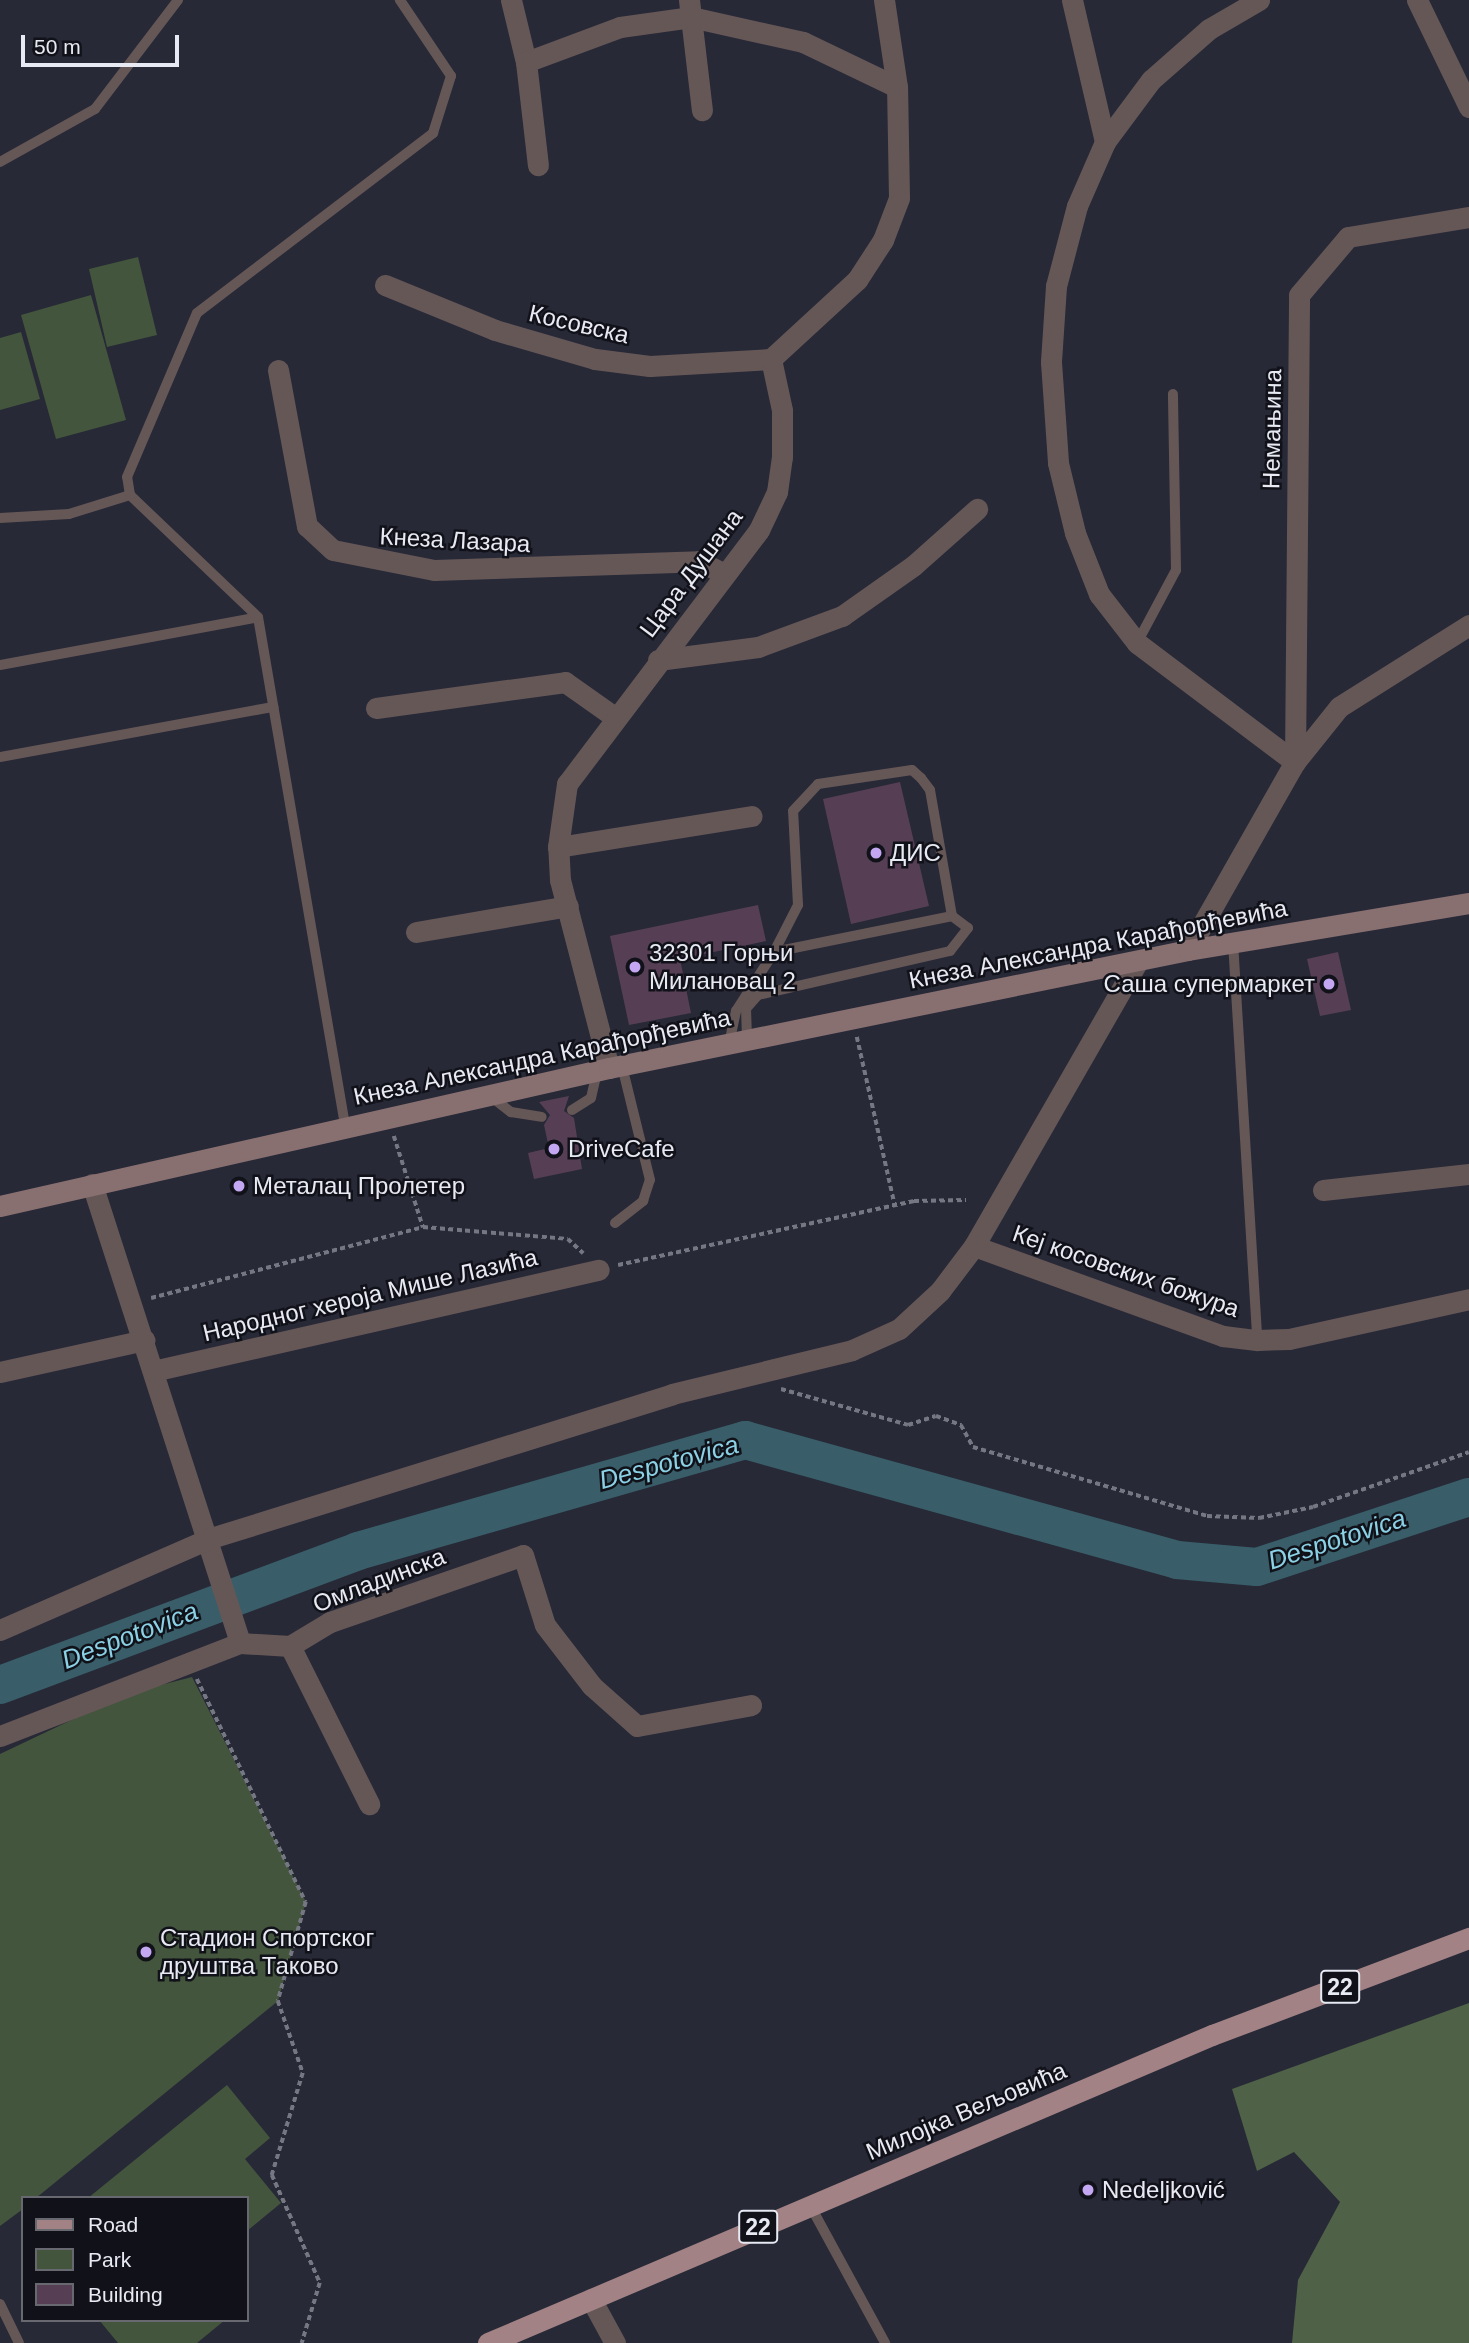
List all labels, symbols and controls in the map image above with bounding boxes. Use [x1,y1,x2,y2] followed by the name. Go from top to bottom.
[24,21,182,65] scale bar
[34,35,81,58] text: 50 m
[526,299,632,349] street label: Косовска
[1257,369,1287,489] street label: Немањина
[633,503,749,643] street label: Цара Душана
[379,522,531,558] street label: Кнеза Лазара
[890,839,941,867] place label: ДИС
[868,845,884,861] marker: ДИС
[906,893,1290,995] street label: Кнеза Александра Карађорђевића
[649,939,796,995] place label: 32301 Горњи Милановац 2
[627,959,643,975] marker: 32301 Горњи Милановац 2
[1104,970,1315,998] place label: Саша супермаркет
[1321,976,1337,992] marker: Саша супермаркет
[351,1003,733,1111] street label: Кнеза Александра Карађорђевића
[568,1135,675,1163] place label: DriveCafe
[546,1141,562,1157] marker: DriveCafe
[253,1172,465,1200] place label: Металац Пролетер
[231,1178,247,1194] marker: Металац Пролетер
[1009,1219,1243,1323] street label: Кеј косовских божура
[200,1242,540,1348] street label: Народног хероја Мише Лазића
[596,1429,742,1497] water label: Despotovica
[1264,1503,1410,1577] water label: Despotovica
[309,1542,449,1618] street label: Омладинска
[58,1596,202,1676] water label: Despotovica
[160,1924,374,1980] place label: Стадион Спортског друштва Таково
[138,1944,154,1960] marker: Стадион Спортског друштва Таково
[1319,1968,1361,2006] road number: 22
[862,2056,1070,2166] street label: Милојка Вељовића
[1102,2176,1225,2204] place label: Nedeljković
[1080,2182,1096,2198] marker: Nedeljković
[21,2196,248,2322] legend
[737,2208,779,2246] road number: 22
[88,2213,138,2236] text: Road
[88,2248,131,2271] text: Park
[88,2283,163,2306] text: Building

